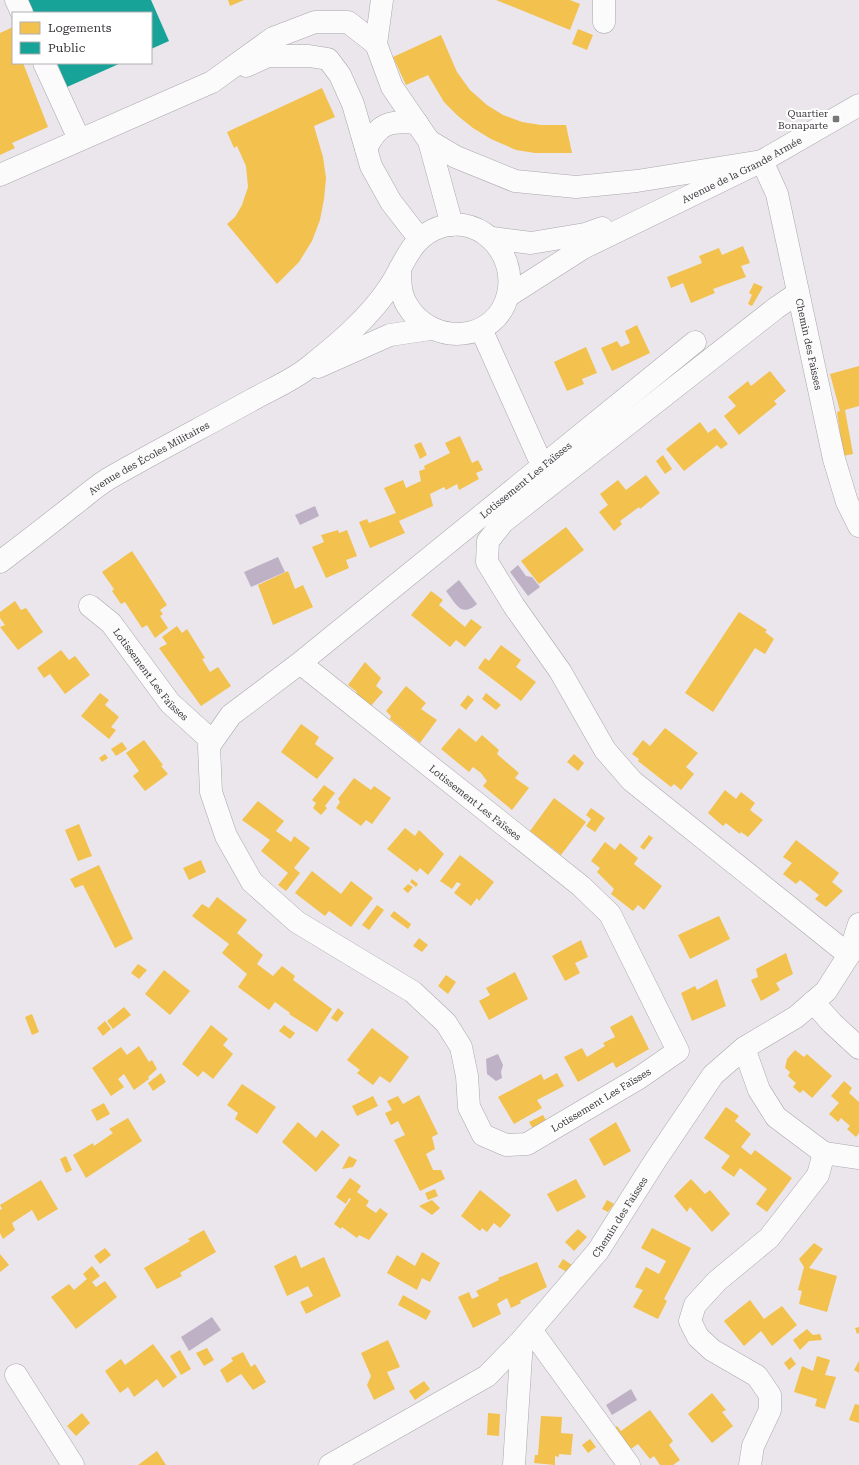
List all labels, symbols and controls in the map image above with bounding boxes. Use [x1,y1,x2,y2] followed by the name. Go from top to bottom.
[12,12,152,64] legend
[48,21,112,35] text: Logements
[48,41,86,55] text: Public
[778,108,828,131] place label: Quartier Bonaparte
[831,114,841,124] marker: Quartier Bonaparte
[680,134,804,205] street label: Avenue de la Grande Armée
[794,297,825,391] street label: Chemin des Faisses
[86,419,211,497] street label: Avenue des Écoles Militaires
[477,439,573,520] street label: Lotissement Les Faïsses
[111,626,191,723] street label: Lotissement Les Faïsses
[427,762,524,842] street label: Lotissement Les Faïsses
[549,1066,653,1134] street label: Lotissement Les Faïsses
[590,1174,649,1259] street label: Chemin des Faisses

